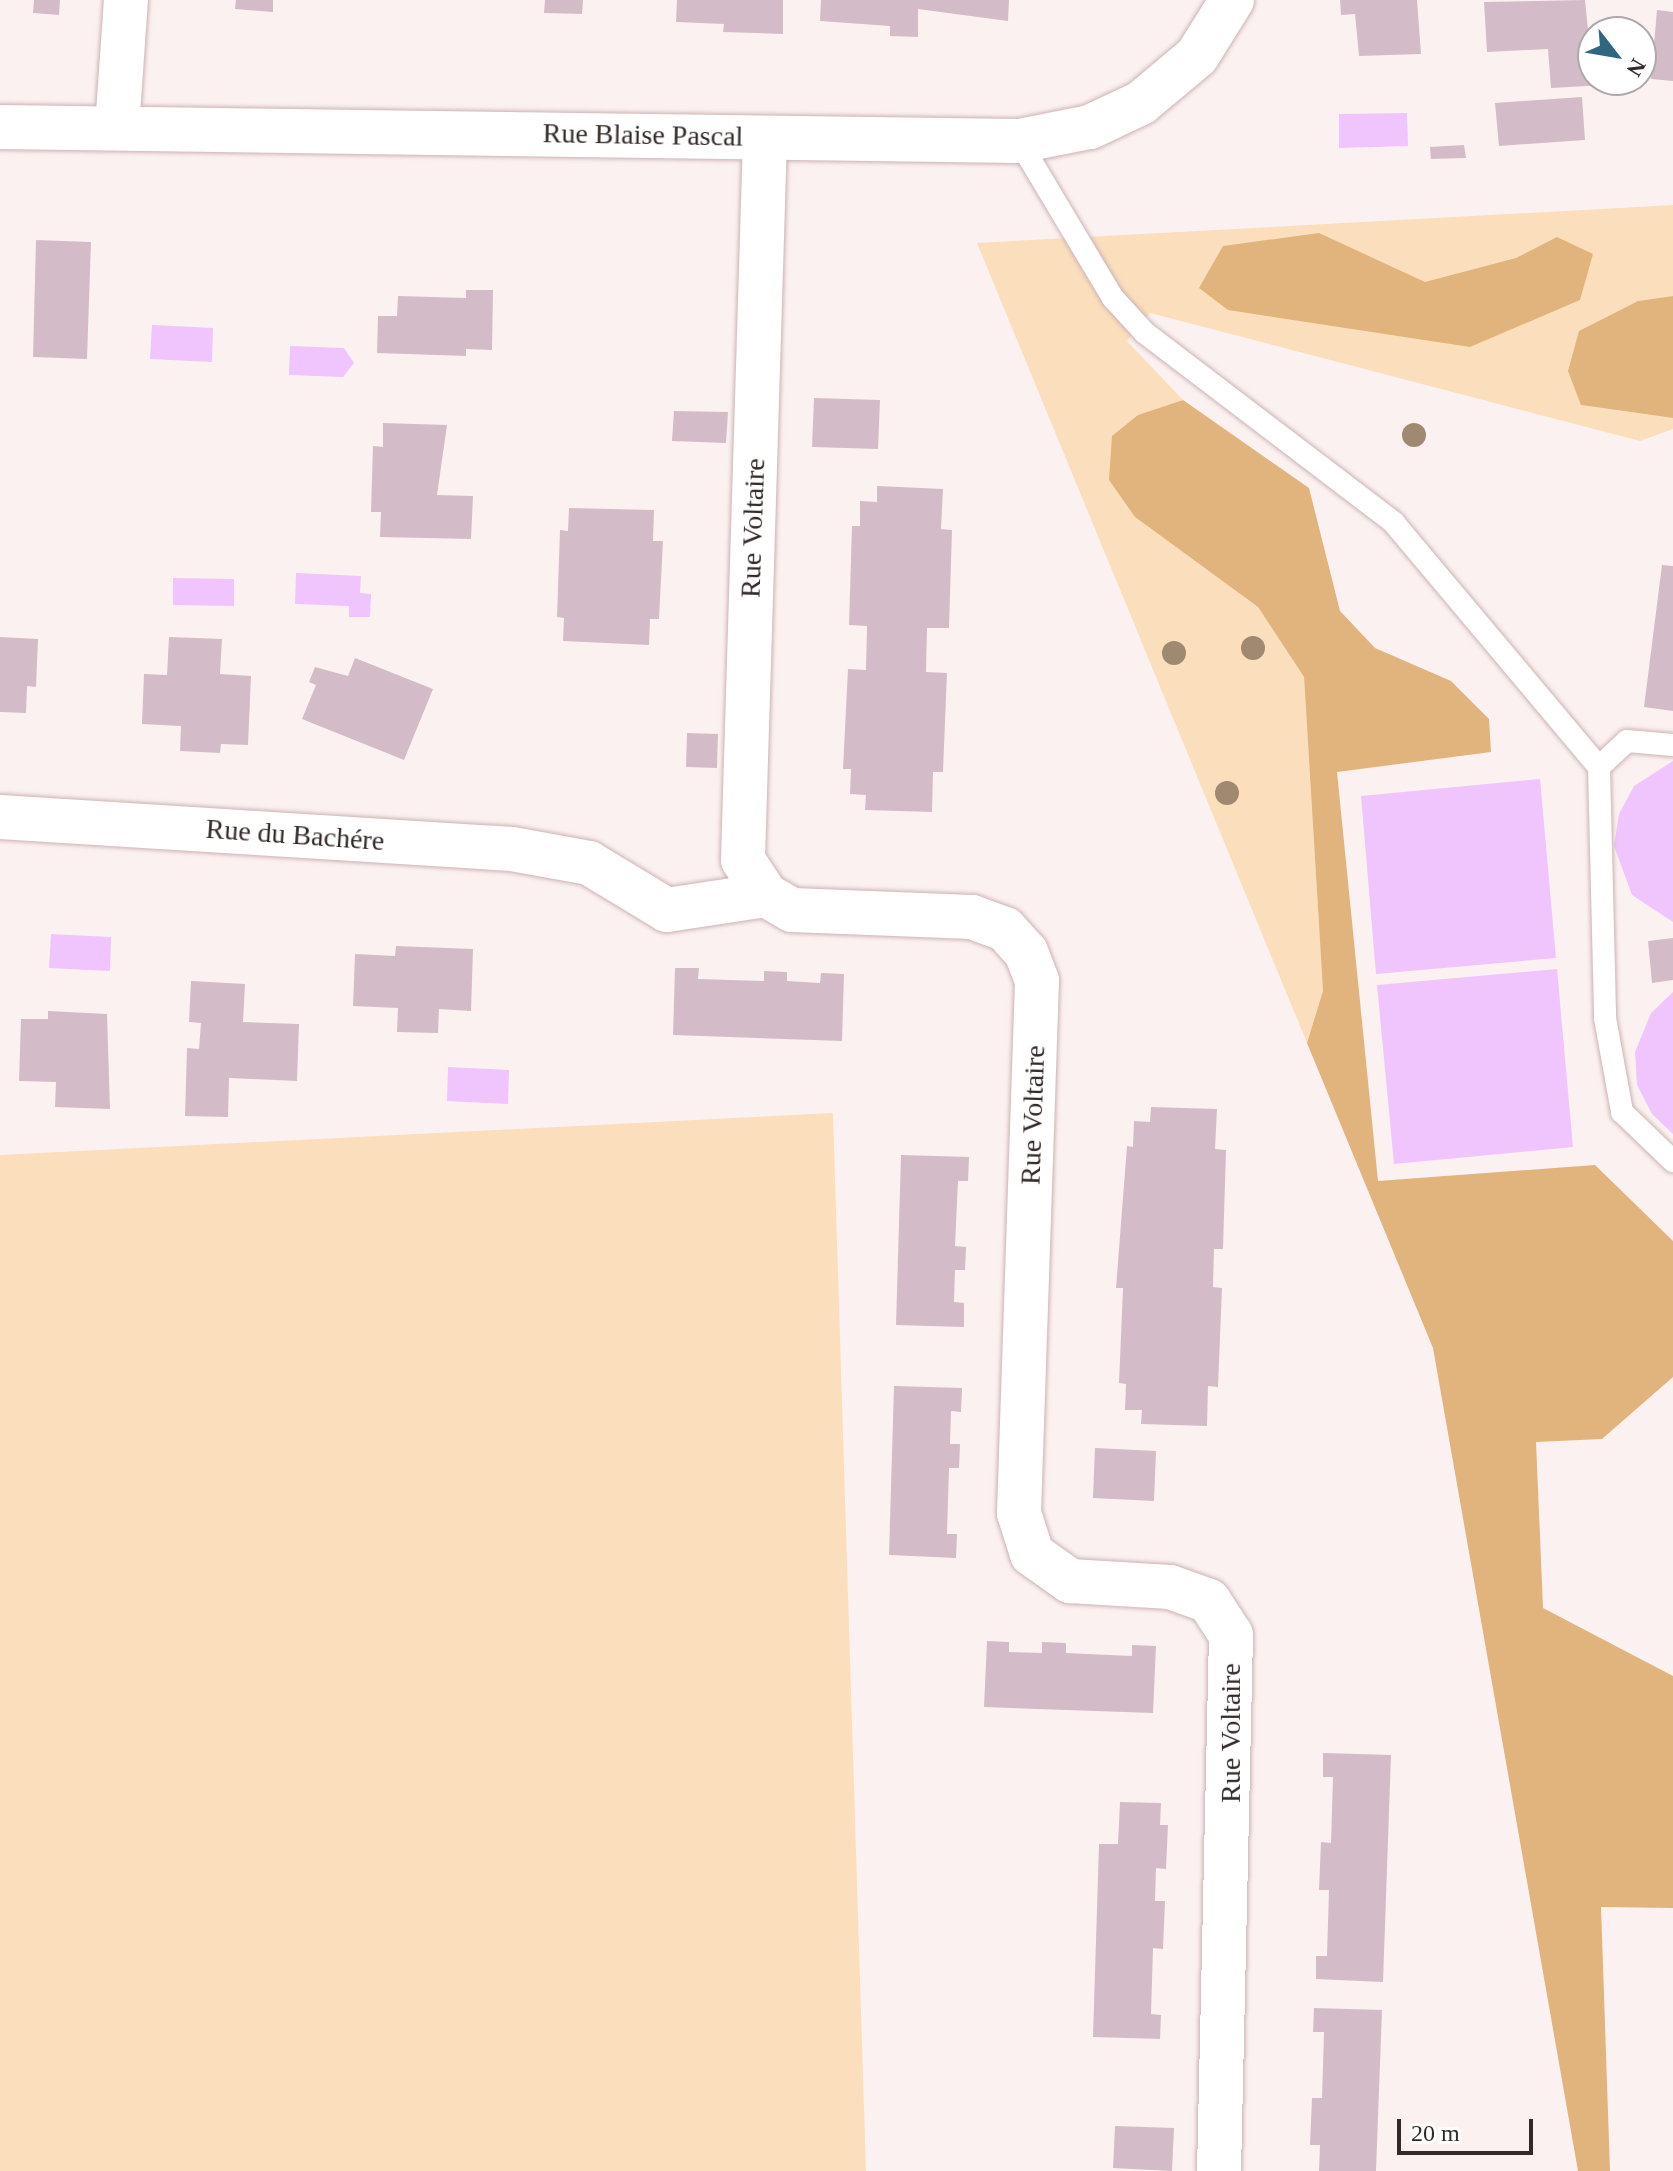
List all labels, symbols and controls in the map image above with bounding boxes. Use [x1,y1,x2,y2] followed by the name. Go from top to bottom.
[1577,16,1657,96] north arrow
[1621,54,1651,81] text: N
[542,116,744,154] street label: Rue Blaise Pascal
[734,457,772,599] street label: Rue Voltaire
[205,812,385,858] street label: Rue du Bachére
[1014,1044,1052,1186] street label: Rue Voltaire
[1214,1663,1248,1803] street label: Rue Voltaire
[1401,2103,1537,2153] scale bar
[1411,2120,1460,2146] text: 20 m

